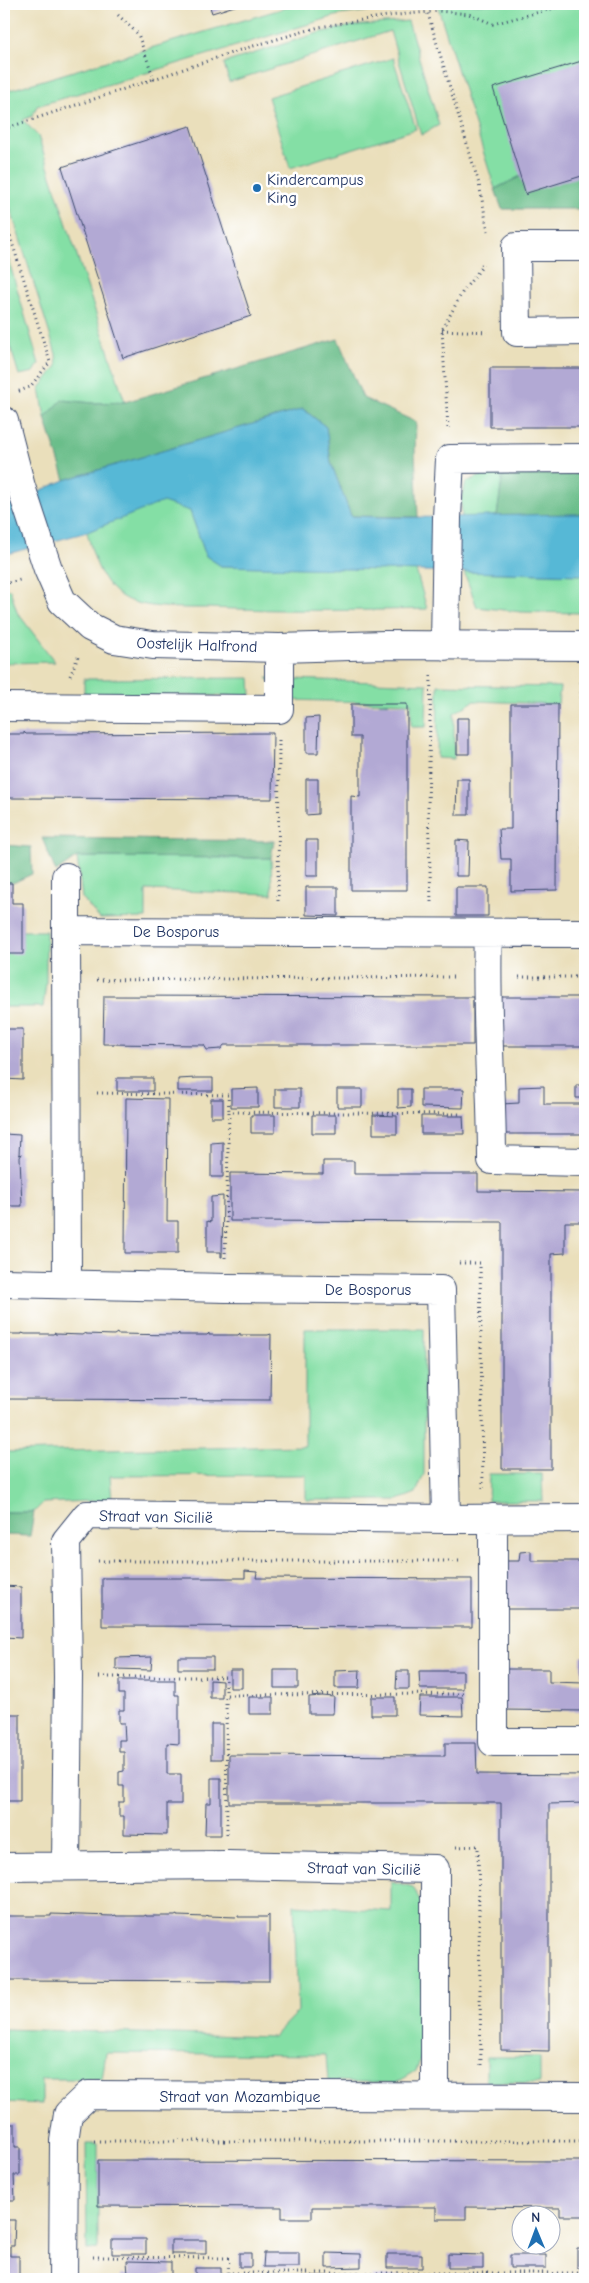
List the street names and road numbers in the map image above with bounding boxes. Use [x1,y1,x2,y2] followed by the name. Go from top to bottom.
[136,634,258,656] street label: Oostelijk Halfrond
[133,923,220,941] street label: De Bosporus
[325,1281,412,1299] street label: De Bosporus
[99,1507,213,1527] street label: Straat van Sicilië
[307,1859,421,1879] street label: Straat van Sicilië
[160,2088,320,2106] street label: Straat van Mozambique

